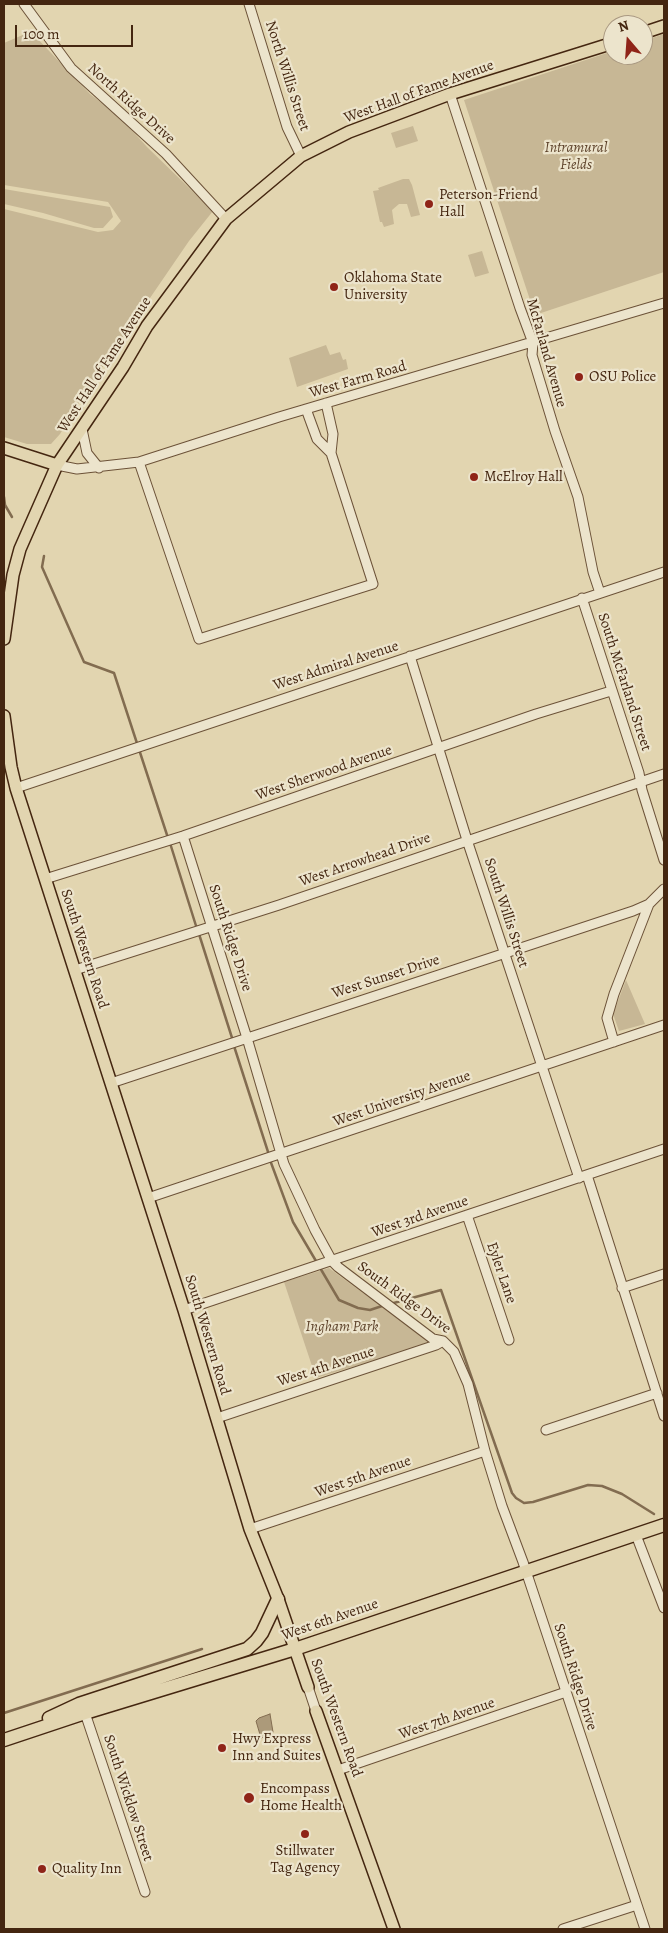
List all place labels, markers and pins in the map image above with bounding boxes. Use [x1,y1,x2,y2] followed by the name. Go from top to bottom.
[439,186,538,221] place label: Peterson-Friend Hall
[423,198,435,210] marker: Peterson-Friend Hall
[344,269,442,304] place label: Oklahoma State University
[328,281,340,293] marker: Oklahoma State University
[589,368,656,386] place label: OSU Police
[573,371,585,383] marker: OSU Police
[484,468,563,486] place label: McElroy Hall
[468,471,480,483] marker: McElroy Hall
[232,1730,321,1765] place label: Hwy Express Inn and Suites
[216,1742,228,1754] marker: Hwy Express Inn and Suites
[260,1780,342,1815] place label: Encompass Home Health
[242,1791,256,1805] marker: Encompass Home Health
[299,1828,311,1840] marker: Stillwater Tag Agency
[270,1842,340,1877] place label: Stillwater Tag Agency
[52,1860,122,1878] place label: Quality Inn
[36,1863,48,1875] marker: Quality Inn

